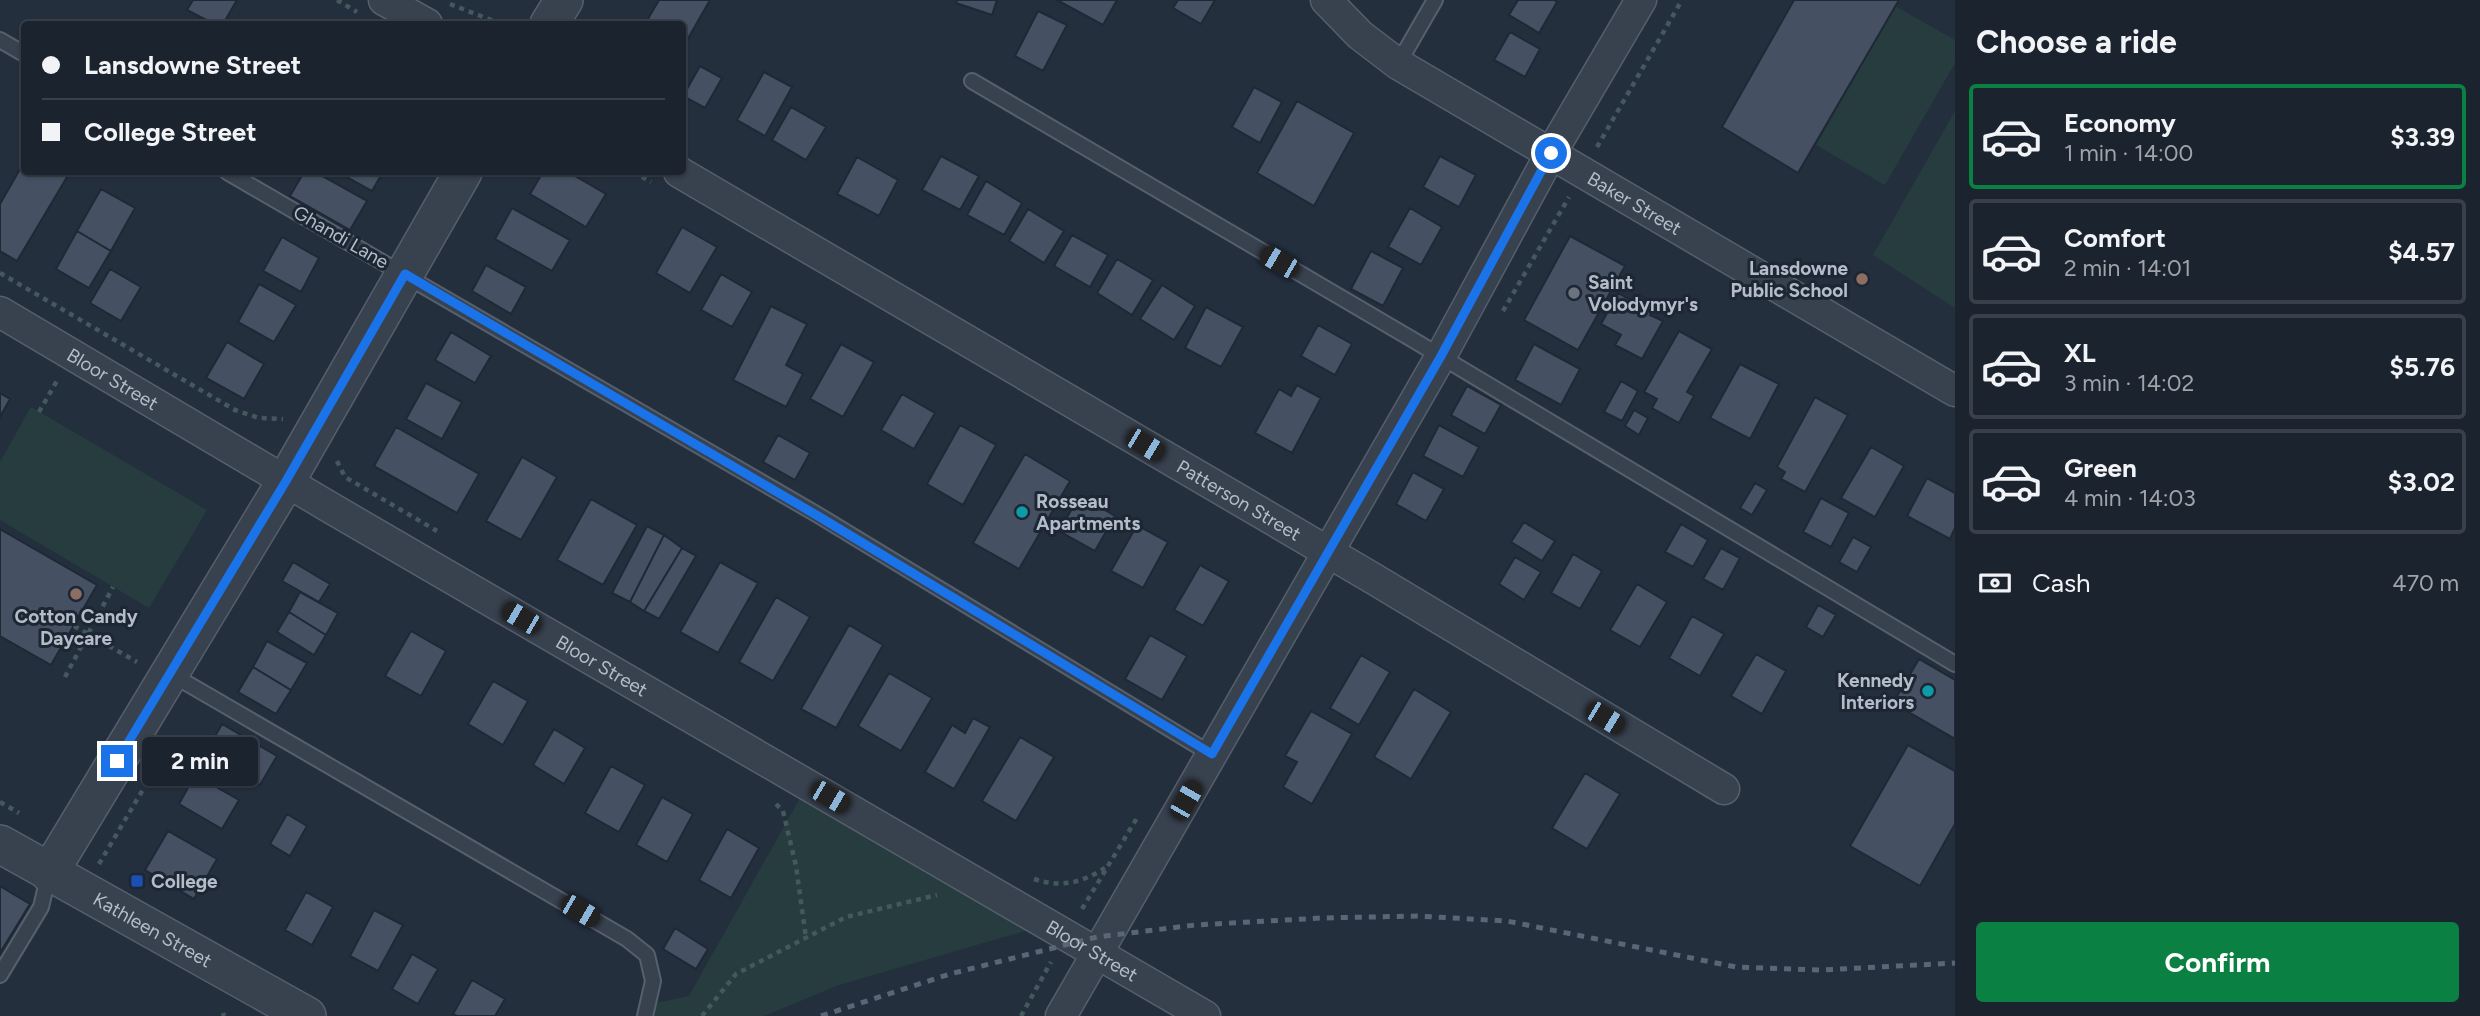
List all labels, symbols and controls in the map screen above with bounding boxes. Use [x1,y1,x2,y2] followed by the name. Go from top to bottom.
[1976,23,2177,61] text: Choose a ride
[84,49,301,81] text: Lansdowne Street
[1980,105,2043,168] icon: car
[2064,107,2176,139] text: Economy
[84,116,257,148] text: College Street
[2390,121,2455,153] text: $3.39
[1535,137,1567,169] route start
[2064,139,2193,167] text: 1 min · 14:00
[1584,166,1686,239] street label: Baker Street
[289,201,393,273] street label: Ghandi Lane
[1980,220,2043,283] icon: car
[2064,222,2166,254] text: Comfort
[2388,236,2455,268] text: $4.57
[1256,242,1303,282] car
[2064,254,2191,282] text: 2 min · 14:01
[1730,257,1848,302] place label: Lansdowne Public School
[1588,271,1698,316] place label: Saint Volodymyr's
[1854,271,1870,287] marker: Lansdowne Public School
[1566,285,1582,301] marker: Saint Volodymyr's
[1980,335,2043,398] icon: car
[2064,337,2096,369] text: XL
[63,343,163,415] street label: Bloor Street
[2390,351,2455,383] text: $5.76
[2064,369,2194,397] text: 3 min · 14:02
[1122,425,1169,465] car
[1980,450,2043,513] icon: car
[2064,452,2137,484] text: Green
[1173,455,1305,545] street label: Patterson Street
[2388,466,2455,498] text: $3.02
[2064,484,2196,512] text: 4 min · 14:03
[1036,490,1140,535] place label: Rosseau Apartments
[1014,504,1030,520] marker: Rosseau Apartments
[1976,564,2014,602] icon: cash
[2032,567,2091,599] text: Cash
[2392,569,2459,597] text: 470 m
[68,586,84,602] marker: Cotton Candy Daycare
[498,598,545,638] car
[14,605,138,650] place label: Cotton Candy Daycare
[552,630,652,701] street label: Bloor Street
[1837,669,1914,714] place label: Kennedy Interiors
[1920,683,1936,699] marker: Kennedy Interiors
[1582,698,1629,738] car
[142,736,257,786] callout: 2 min
[101,745,133,777] route end
[171,747,229,775] text: 2 min
[807,777,854,817] car
[1167,777,1206,823] car
[151,870,218,893] place label: College
[129,873,145,889] marker: College
[89,887,216,972] street label: Kathleen Street
[557,891,604,931] car
[1042,915,1142,986] street label: Bloor Street
[1976,922,2459,1002] button: Confirm

